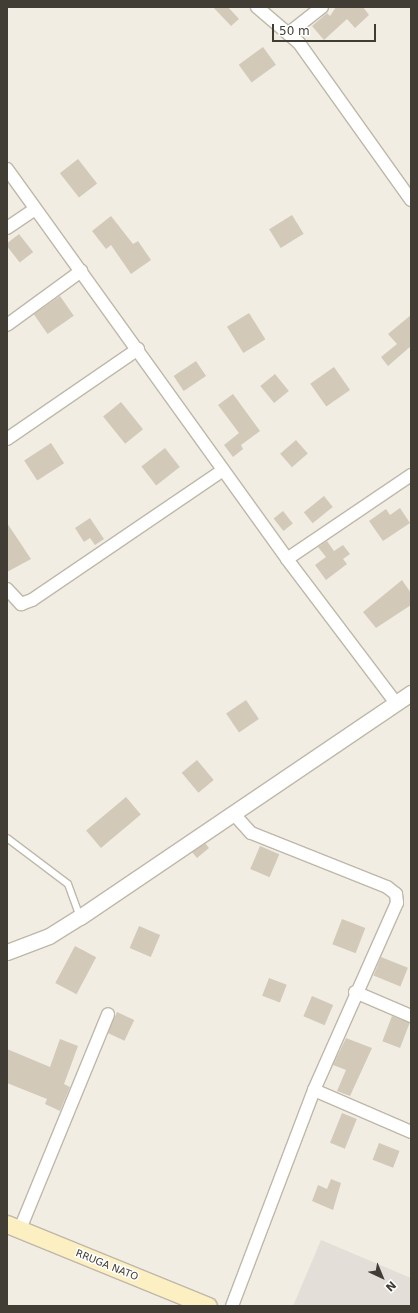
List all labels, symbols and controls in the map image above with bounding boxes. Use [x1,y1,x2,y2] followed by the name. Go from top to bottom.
[274,16,378,42] scale bar
[279,24,310,38] text: 50 m
[74,1247,140,1283] street label: RRUGA NATO
[362,1257,402,1297] north arrow
[383,1278,399,1294] text: N

